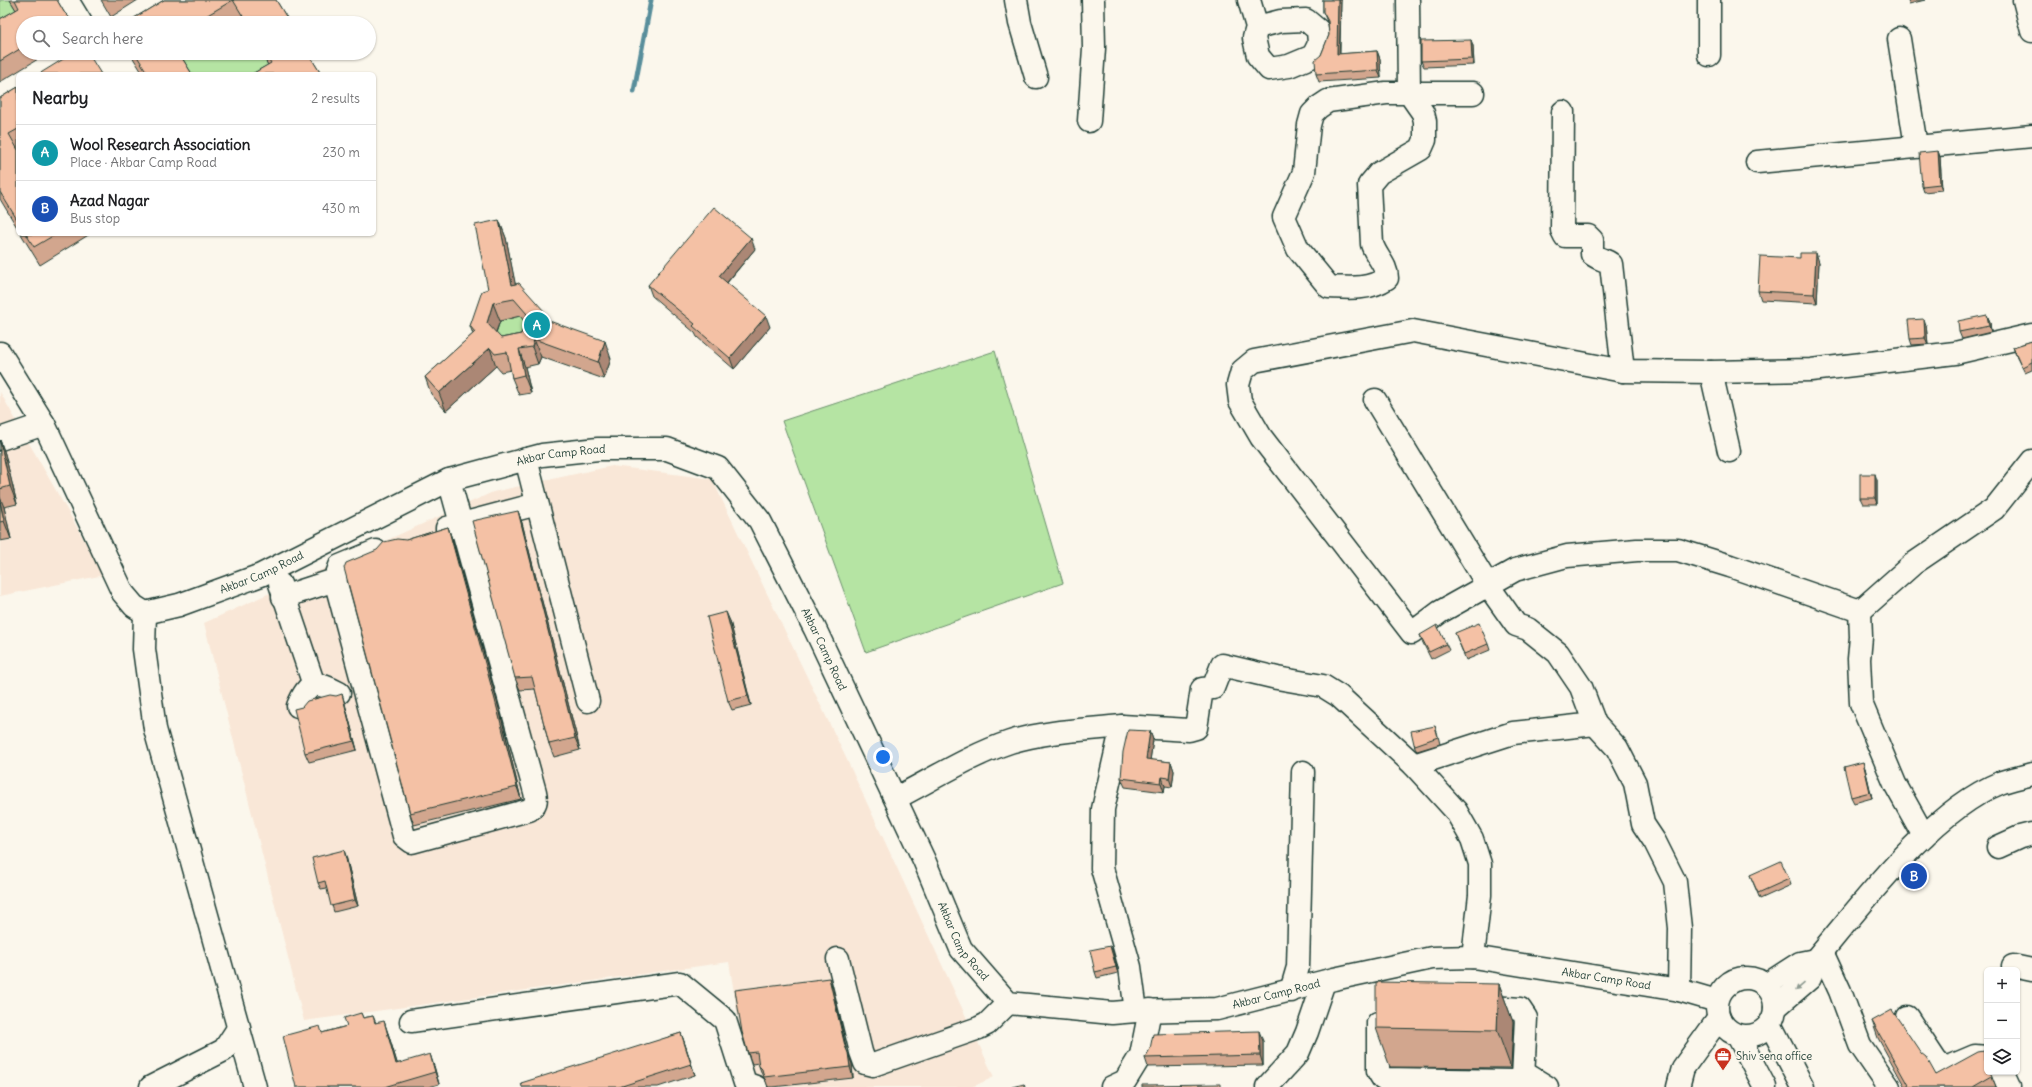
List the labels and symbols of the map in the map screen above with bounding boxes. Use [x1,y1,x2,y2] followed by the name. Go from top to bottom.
[524,310,550,340] pin: A
[515,442,606,469] street label: Akbar Camp Road
[218,547,306,596] street label: Akbar Camp Road
[798,605,850,693] street label: Akbar Camp Road
[873,747,893,767] your location
[1901,861,1927,891] pin: B
[935,899,992,984] street label: Akbar Camp Road
[1561,964,1652,992] street label: Akbar Camp Road
[1231,976,1322,1012] street label: Akbar Camp Road
[1795,982,1804,991] one-way arrow
[1713,1046,1733,1071] office icon: Shiv sena office
[1736,1049,1812,1063] place label: Shiv sena office

